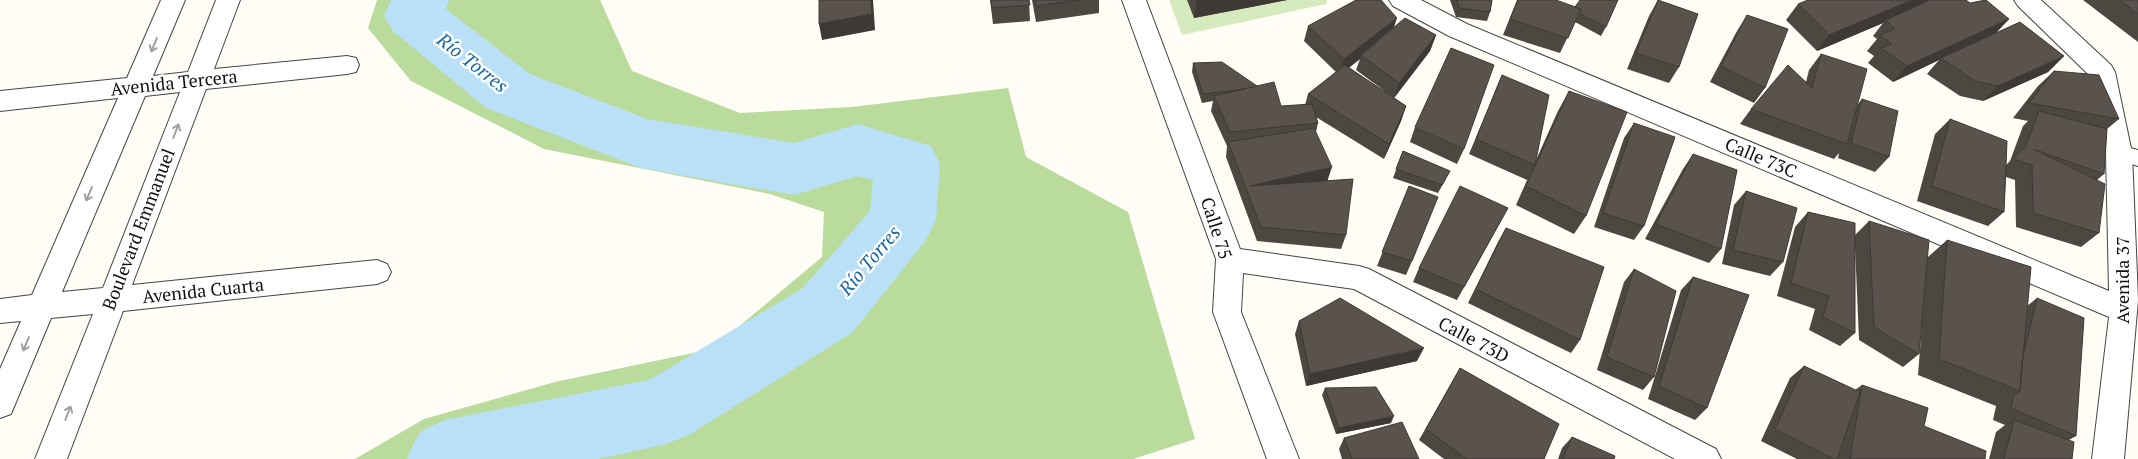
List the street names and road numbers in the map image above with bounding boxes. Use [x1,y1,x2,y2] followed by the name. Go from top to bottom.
[109,63,239,101] street label: Avenida Tercera
[1721,131,1801,183] street label: Calle 73C
[96,145,180,313] street label: Boulevard Emmanuel
[1196,194,1238,262] street label: Calle 75
[2110,236,2134,324] street label: Avenida 37
[141,272,265,308] street label: Avenida Cuarta
[1434,310,1514,368] street label: Calle 73D

